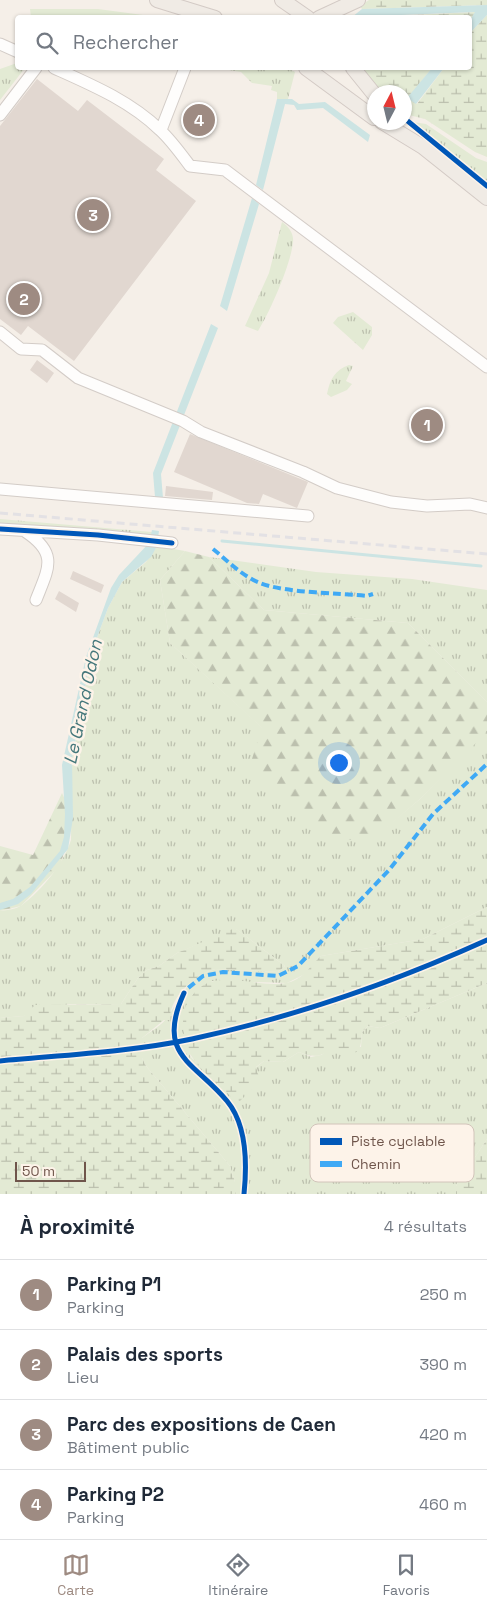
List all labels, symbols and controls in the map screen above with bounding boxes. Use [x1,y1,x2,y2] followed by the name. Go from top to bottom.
[15,15,472,70] search box
[33,29,61,57] icon: search
[73,30,179,55] text: Rechercher
[367,85,412,130] north arrow
[183,101,215,139] pin: 4
[77,196,109,234] pin: 3
[8,280,40,318] pin: 2
[411,406,443,444] pin: 1
[58,637,107,766] water label: Le Grand Odon
[326,750,352,776] your location
[310,1124,474,1182] legend
[351,1132,446,1150] text: Piste cyclable
[351,1155,401,1173] text: Chemin
[15,1159,86,1182] scale bar
[22,1162,55,1180] text: 50 m
[20,1213,135,1240] text: À proximité
[384,1216,467,1237] text: 4 résultats
[67,1272,161,1297] text: Parking P1
[32,1284,40,1305] text: 1
[420,1284,467,1305] text: 250 m
[67,1297,124,1318] text: Parking
[67,1342,223,1367] text: Palais des sports
[31,1354,41,1375] text: 2
[419,1354,467,1375] text: 390 m
[67,1367,99,1388] text: Lieu
[67,1412,336,1437] text: Parc des expositions de Caen
[31,1424,41,1445] text: 3
[419,1424,467,1445] text: 420 m
[67,1437,190,1458] text: Bâtiment public
[67,1482,164,1507] text: Parking P2
[31,1494,41,1515] text: 4
[419,1494,467,1515] text: 460 m
[67,1507,124,1528] text: Parking
[57,1551,94,1599] tab: Carte
[208,1551,268,1599] tab: Itinéraire
[383,1551,430,1599] tab: Favoris

